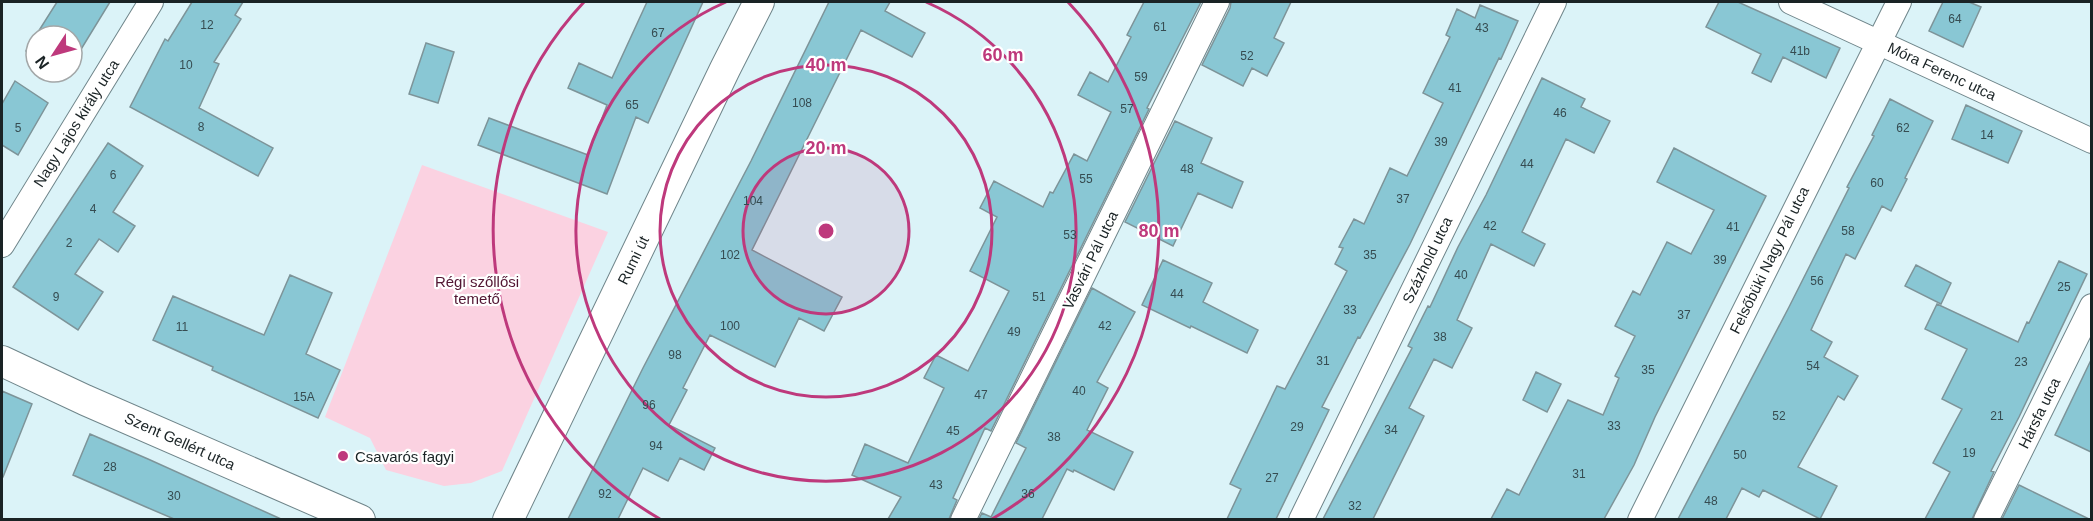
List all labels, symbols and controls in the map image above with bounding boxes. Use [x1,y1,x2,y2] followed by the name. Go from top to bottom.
[1948,12,1962,26] house number: 64
[200,18,214,32] house number: 12
[1153,20,1167,34] house number: 61
[1475,21,1489,35] house number: 43
[24,24,84,84] north arrow
[651,26,665,40] house number: 67
[1885,38,1999,104] street label: Móra Ferenc utca
[1790,44,1810,58] house number: 41b
[982,45,1024,65] text: 60 m
[1240,49,1254,63] house number: 52
[805,55,847,75] text: 40 m
[29,56,123,190] street label: Nagy Lajos király utca
[179,58,193,72] house number: 10
[1134,70,1148,84] house number: 59
[1448,81,1462,95] house number: 41
[792,96,812,110] house number: 108
[625,98,639,112] house number: 65
[1120,102,1134,116] house number: 57
[1553,106,1567,120] house number: 46
[198,120,205,134] house number: 8
[15,121,22,135] house number: 5
[1896,121,1910,135] house number: 62
[1980,128,1994,142] house number: 14
[1434,135,1448,149] house number: 39
[805,138,847,158] text: 20 m
[1520,157,1534,171] house number: 44
[1180,162,1194,176] house number: 48
[110,168,117,182] house number: 6
[1079,172,1093,186] house number: 55
[1870,176,1884,190] house number: 60
[1726,183,1812,336] street label: Felsőbüki Nagy Pál utca
[1396,192,1410,206] house number: 37
[743,194,763,208] house number: 104
[90,202,97,216] house number: 4
[1059,207,1121,312] street label: Vasvári Pál utca
[1399,213,1456,306] street label: Százhold utca
[1483,219,1497,233] house number: 42
[1726,220,1740,234] house number: 41
[816,221,836,241] centre of rings
[1138,221,1180,241] text: 80 m
[1841,224,1855,238] house number: 58
[1063,228,1077,242] house number: 53
[614,232,652,287] street label: Rumi út
[66,236,73,250] house number: 2
[720,248,740,262] house number: 102
[1363,248,1377,262] house number: 35
[1713,253,1727,267] house number: 39
[1454,268,1468,282] house number: 40
[435,273,519,307] park label: Régi szőllősi temető
[1810,274,1824,288] house number: 56
[2057,280,2071,294] house number: 25
[1170,287,1184,301] house number: 44
[53,290,60,304] house number: 9
[1032,290,1046,304] house number: 51
[1343,303,1357,317] house number: 33
[1677,308,1691,322] house number: 37
[720,319,740,333] house number: 100
[1098,319,1112,333] house number: 42
[176,320,189,334] house number: 11
[1007,325,1021,339] house number: 49
[1433,330,1447,344] house number: 38
[668,348,682,362] house number: 98
[1316,354,1330,368] house number: 31
[2014,355,2028,369] house number: 23
[1806,359,1820,373] house number: 54
[1641,363,1655,377] house number: 35
[2015,374,2064,451] street label: Hársfa utca
[1072,384,1086,398] house number: 40
[974,388,988,402] house number: 47
[293,390,315,404] house number: 15A
[642,398,656,412] house number: 96
[122,409,239,473] street label: Szent Gellért utca
[1772,409,1786,423] house number: 52
[1990,409,2004,423] house number: 21
[1607,419,1621,433] house number: 33
[1290,420,1304,434] house number: 29
[1384,423,1398,437] house number: 34
[946,424,960,438] house number: 45
[1047,430,1061,444] house number: 38
[649,439,663,453] house number: 94
[1962,446,1976,460] house number: 19
[355,448,454,465] place label: Csavarós fagyi
[1733,448,1747,462] house number: 50
[336,449,350,463] marker: Csavarós fagyi
[103,460,117,474] house number: 28
[1572,467,1586,481] house number: 31
[1265,471,1279,485] house number: 27
[929,478,943,492] house number: 43
[598,487,612,501] house number: 92
[1021,487,1035,501] house number: 36
[167,489,181,503] house number: 30
[1704,494,1718,508] house number: 48
[1348,499,1362,513] house number: 32

